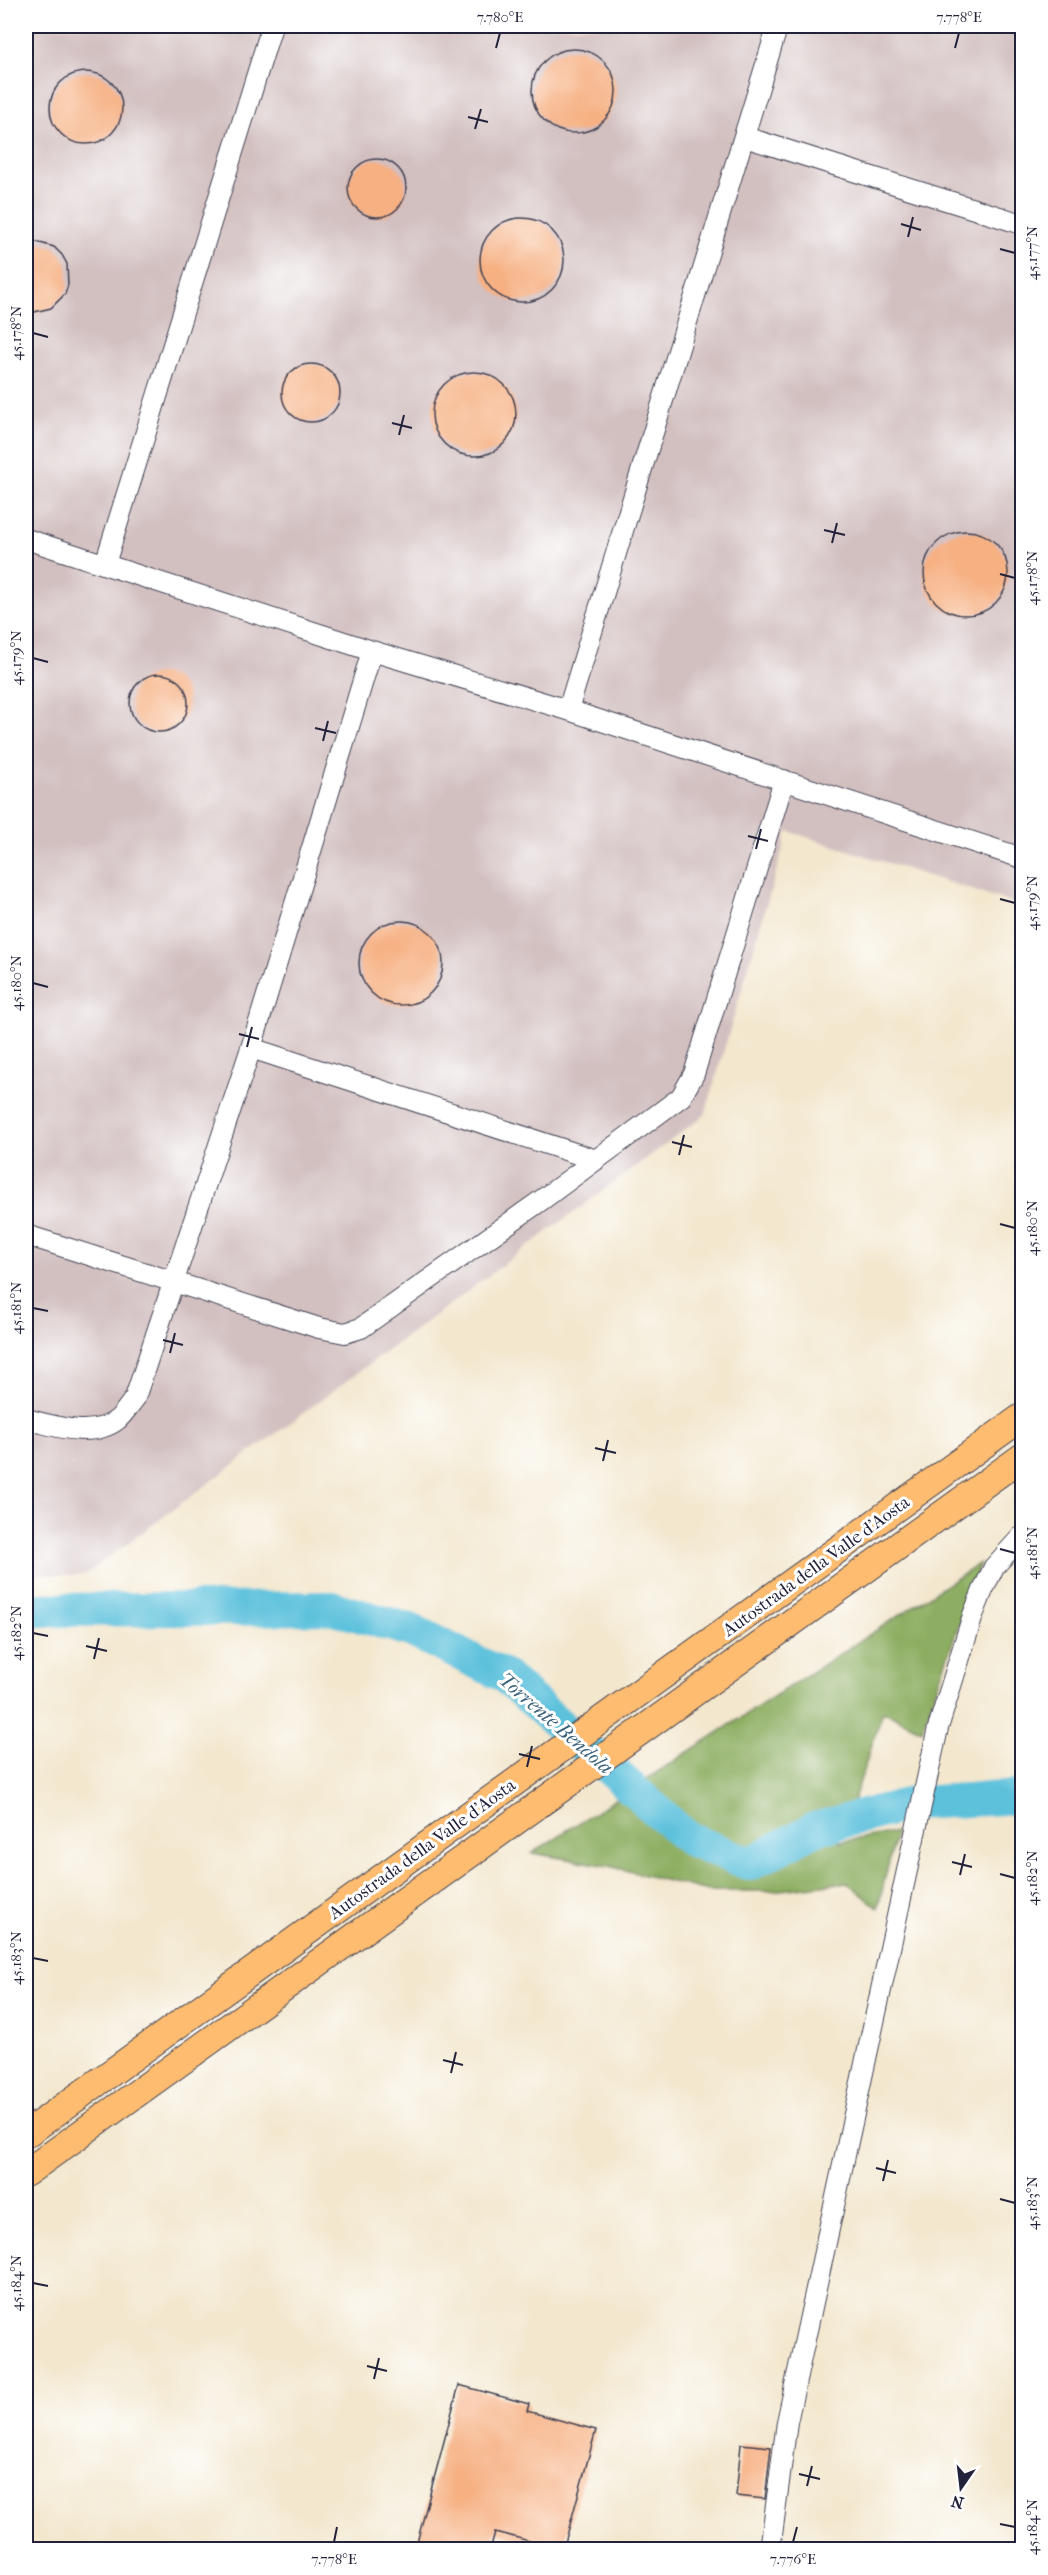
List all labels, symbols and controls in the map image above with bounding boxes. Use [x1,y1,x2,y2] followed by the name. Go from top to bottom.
[477,8,523,26] text: 7.780°E
[936,8,982,26] text: 7.778°E
[1023,225,1041,280] text: 45.177°N
[7,305,25,360] text: 45.178°N
[1023,550,1041,605] text: 45.178°N
[7,630,25,686] text: 45.179°N
[1023,875,1041,931] text: 45.179°N
[7,954,25,1011] text: 45.180°N
[1023,1199,1041,1256] text: 45.180°N
[7,1281,25,1334] text: 45.181°N
[718,1491,914,1642] street label: Autostrada della Valle d'Aosta
[1023,1526,1041,1579] text: 45.181°N
[7,1605,25,1661] text: 45.182°N
[494,1668,617,1779] water label: Torrente Bendola
[324,1774,520,1925] street label: Autostrada della Valle d'Aosta
[1023,1850,1041,1906] text: 45.182°N
[7,1931,25,1985] text: 45.183°N
[1023,2176,1041,2230] text: 45.183°N
[7,2254,25,2311] text: 45.184°N
[931,2458,991,2518] north arrow
[948,2491,966,2513] text: N
[1023,2498,1041,2555] text: 45.184°N
[311,2550,357,2568] text: 7.778°E
[770,2550,816,2568] text: 7.776°E

